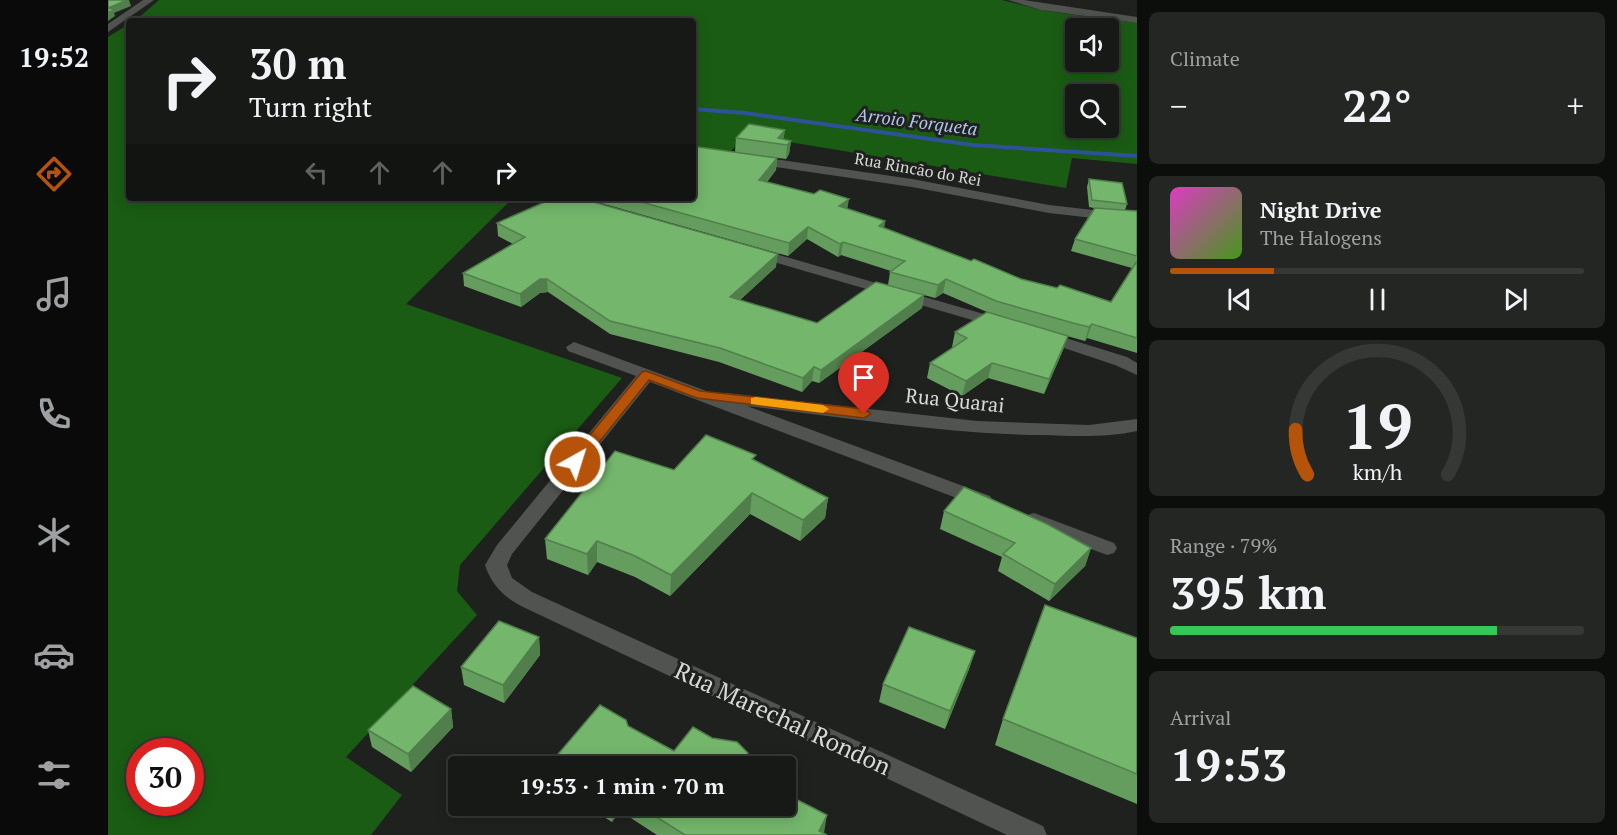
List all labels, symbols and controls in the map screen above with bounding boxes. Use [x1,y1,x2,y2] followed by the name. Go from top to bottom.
[1065,18,1119,138] map controls
[1065,18,1119,72] button: sound
[249,35,347,91] text: 30 m
[19,39,89,75] text: 19:52
[150,42,228,120] icon: right
[1170,45,1240,72] text: Climate
[1342,75,1412,135] text: 22°
[1065,84,1119,138] button: search
[1170,84,1188,127] text: −
[1566,84,1584,127] text: +
[249,89,372,125] text: Turn right
[854,102,979,140] water label: Arroio Forqueta
[853,147,983,191] street label: Rua Rincão do Rei
[33,153,75,195] icon: directions
[300,156,333,189] icon: left
[363,156,396,189] icon: ahead
[426,156,459,189] icon: ahead
[489,156,522,189] icon: right
[1260,195,1382,224] text: Night Drive
[1260,224,1382,251] text: The Halogens
[33,273,75,315] icon: music
[1223,283,1256,316] icon: previous
[1361,283,1394,316] icon: pause
[1499,283,1532,316] icon: next
[838,352,889,414] pin
[847,361,880,394] icon: arrive
[904,381,1006,419] street label: Rua Quarai
[1342,384,1412,467] text: 19
[33,393,75,435] icon: phone
[543,430,607,494] position arrow
[1352,458,1402,486] text: km/h
[33,514,75,556] icon: climate
[1170,532,1277,559] text: Range · 79%
[1170,562,1326,622] text: 395 km
[33,634,75,676] icon: car
[670,654,896,782] street label: Rua Marechal Rondon
[1170,704,1231,731] text: Arrival
[1170,734,1287,794] text: 19:53
[126,738,204,816] speed limit sign: 30
[33,754,75,796] icon: filters
[519,771,725,800] text: 19:53 · 1 min · 70 m

